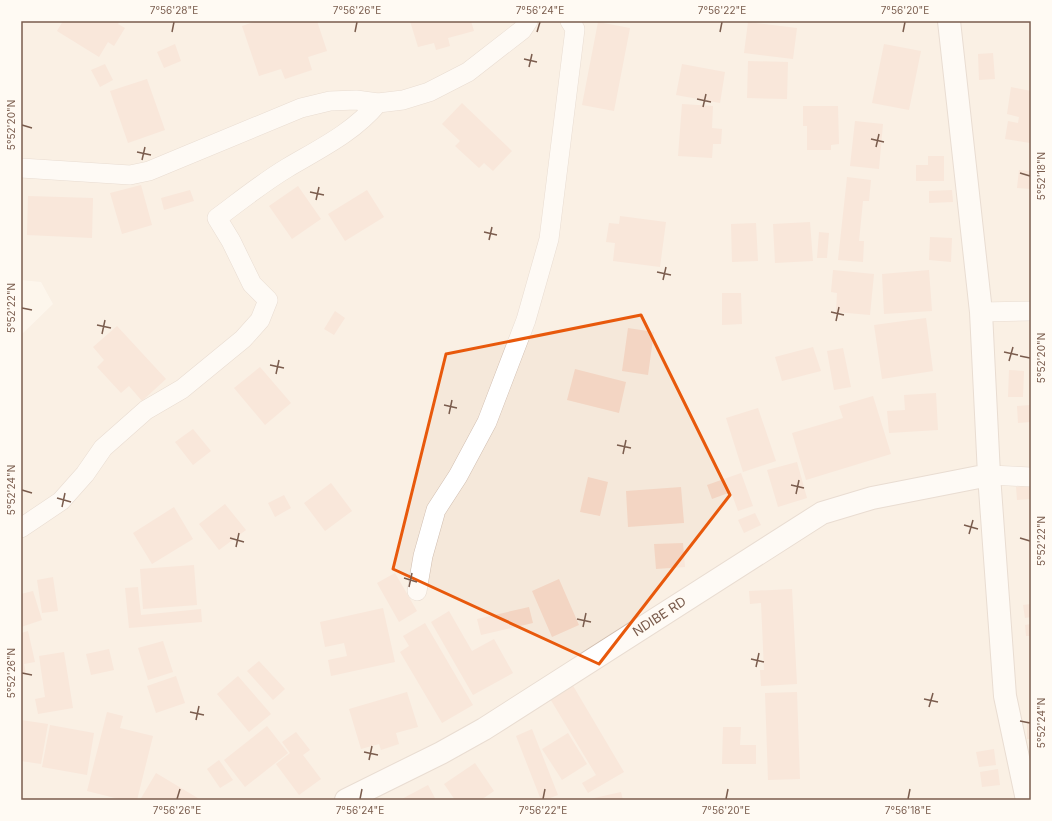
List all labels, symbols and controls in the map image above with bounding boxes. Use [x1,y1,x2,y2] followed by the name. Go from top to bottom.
[150,4,198,16] text: 7°56'28"E
[333,4,381,16] text: 7°56'26"E
[516,4,564,16] text: 7°56'24"E
[698,4,746,16] text: 7°56'22"E
[881,4,929,16] text: 7°56'20"E
[5,100,17,150] text: 5°52'20"N
[1035,152,1047,200] text: 5°52'18"N
[5,283,17,333] text: 5°52'22"N
[1035,333,1047,383] text: 5°52'20"N
[5,465,17,515] text: 5°52'24"N
[1035,516,1047,566] text: 5°52'22"N
[629,593,689,639] street label: NDIBE RD
[5,648,17,698] text: 5°52'26"N
[1035,698,1047,748] text: 5°52'24"N
[153,804,201,816] text: 7°56'26"E
[336,804,384,816] text: 7°56'24"E
[519,804,567,816] text: 7°56'22"E
[702,804,750,816] text: 7°56'20"E
[885,804,931,816] text: 7°56'18"E

